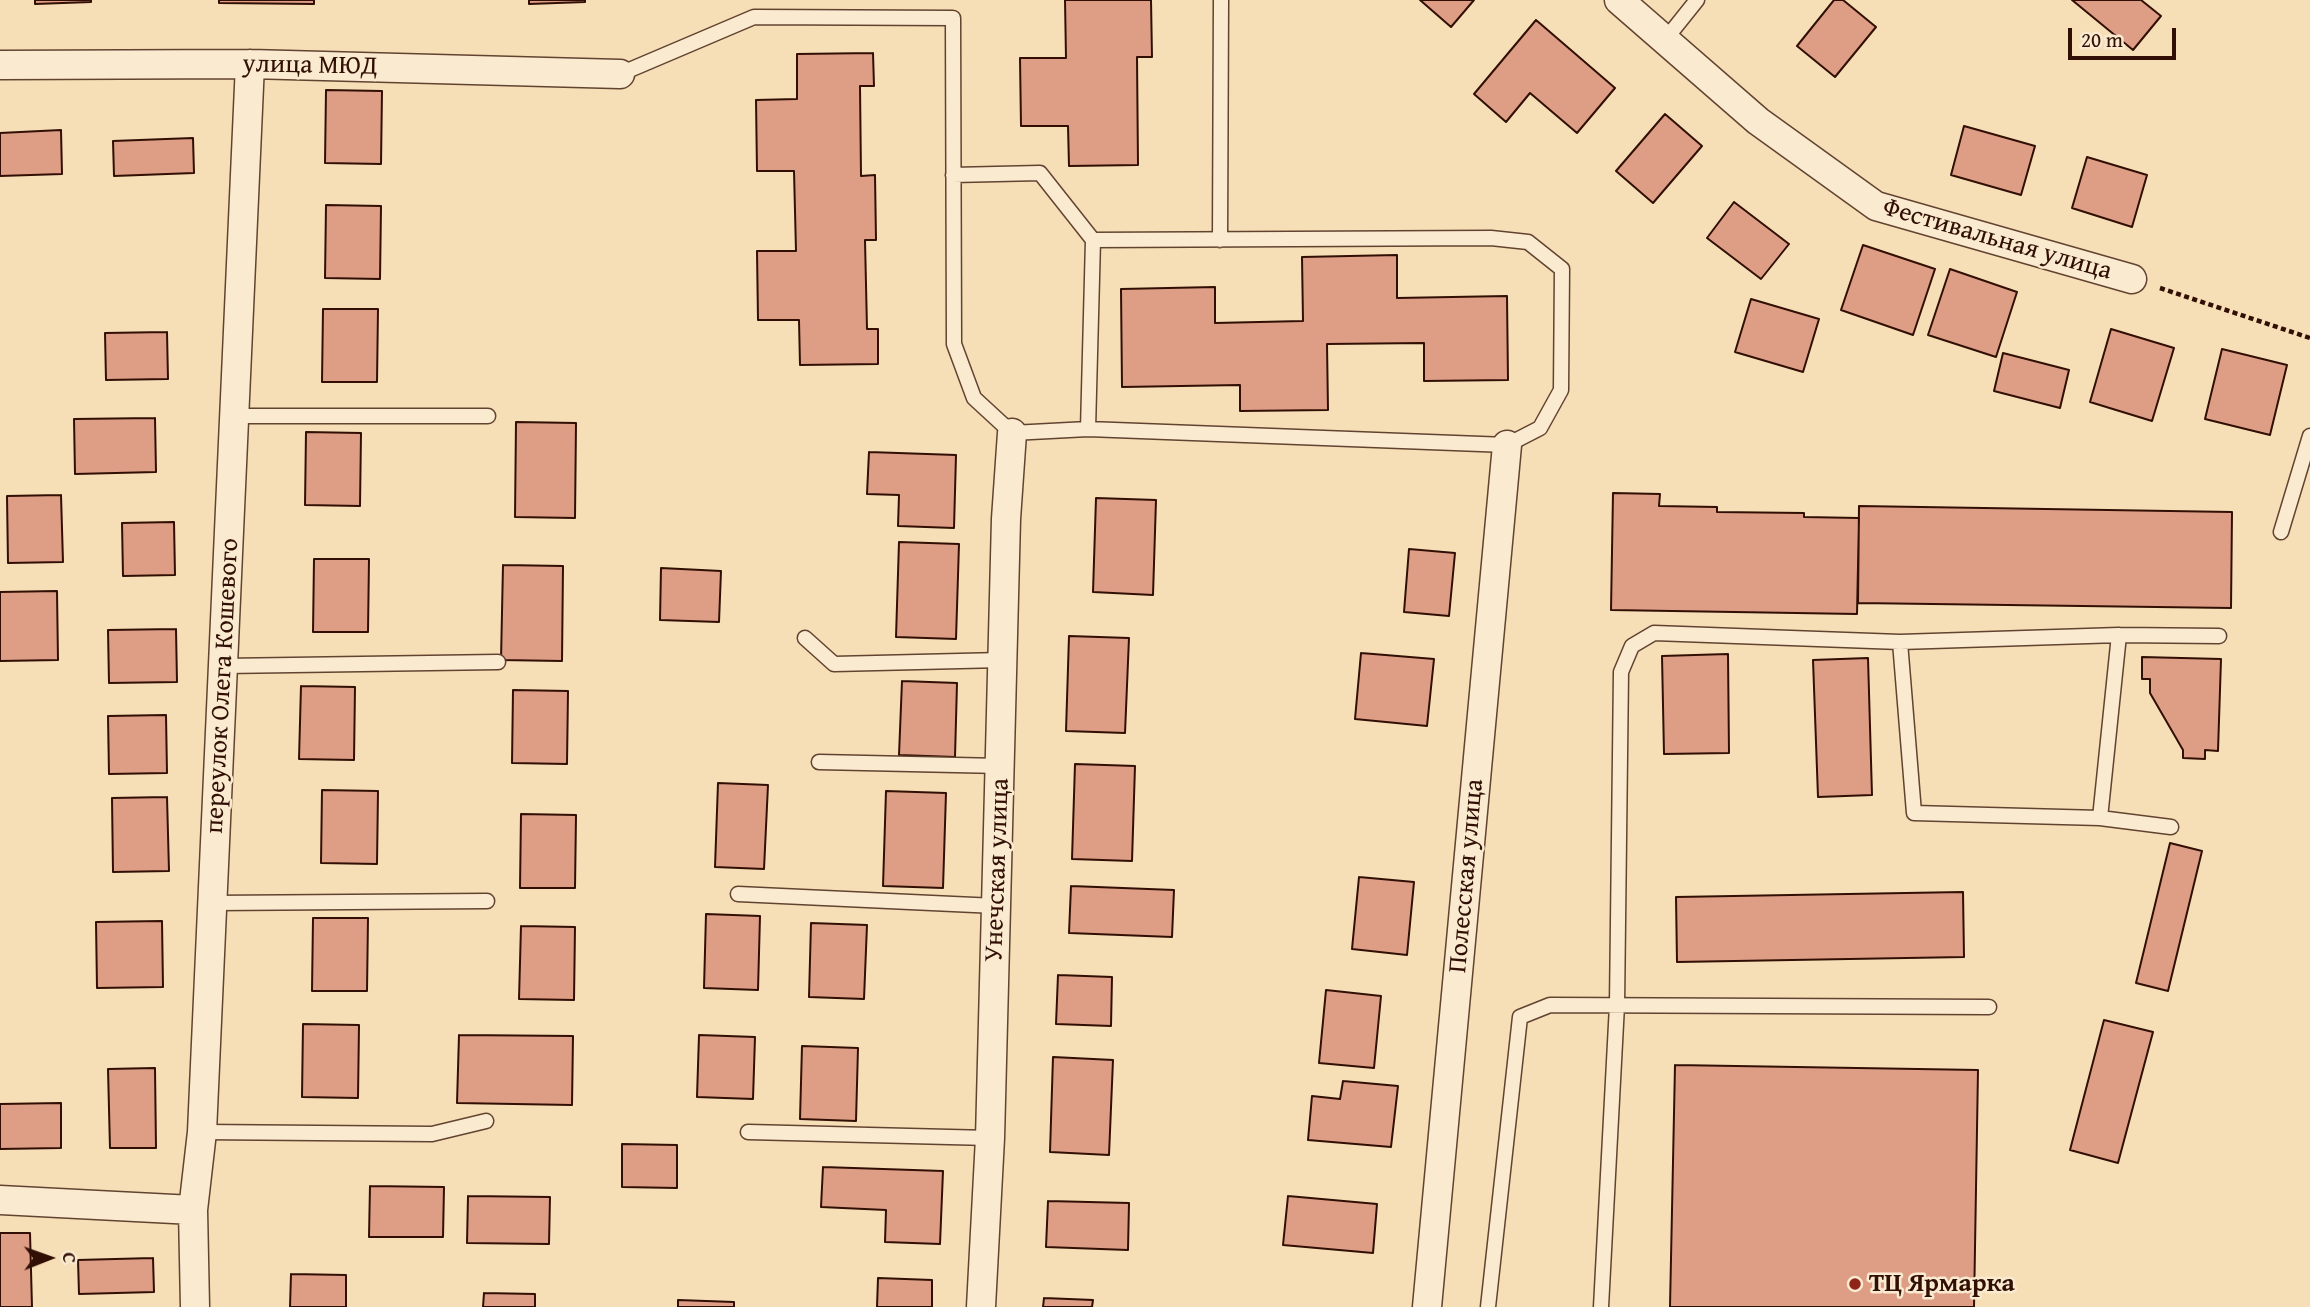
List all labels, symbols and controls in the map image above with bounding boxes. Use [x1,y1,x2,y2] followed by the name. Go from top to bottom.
[2072,14,2180,58] scale bar
[2081,24,2123,55] text: 20 m
[242,49,378,83] street label: улица МЮД
[1879,192,2115,288] street label: Фестивальная улица
[200,537,246,835] street label: переулок Олега Кошевого
[979,778,1017,962] street label: Унечская улица
[1443,778,1491,974] street label: Полесская улица
[14,1223,84,1293] north arrow
[56,1252,84,1263] text: С
[1869,1268,2015,1300] place label: ТЦ Ярмарка
[1847,1276,1863,1292] marker: ТЦ Ярмарка

